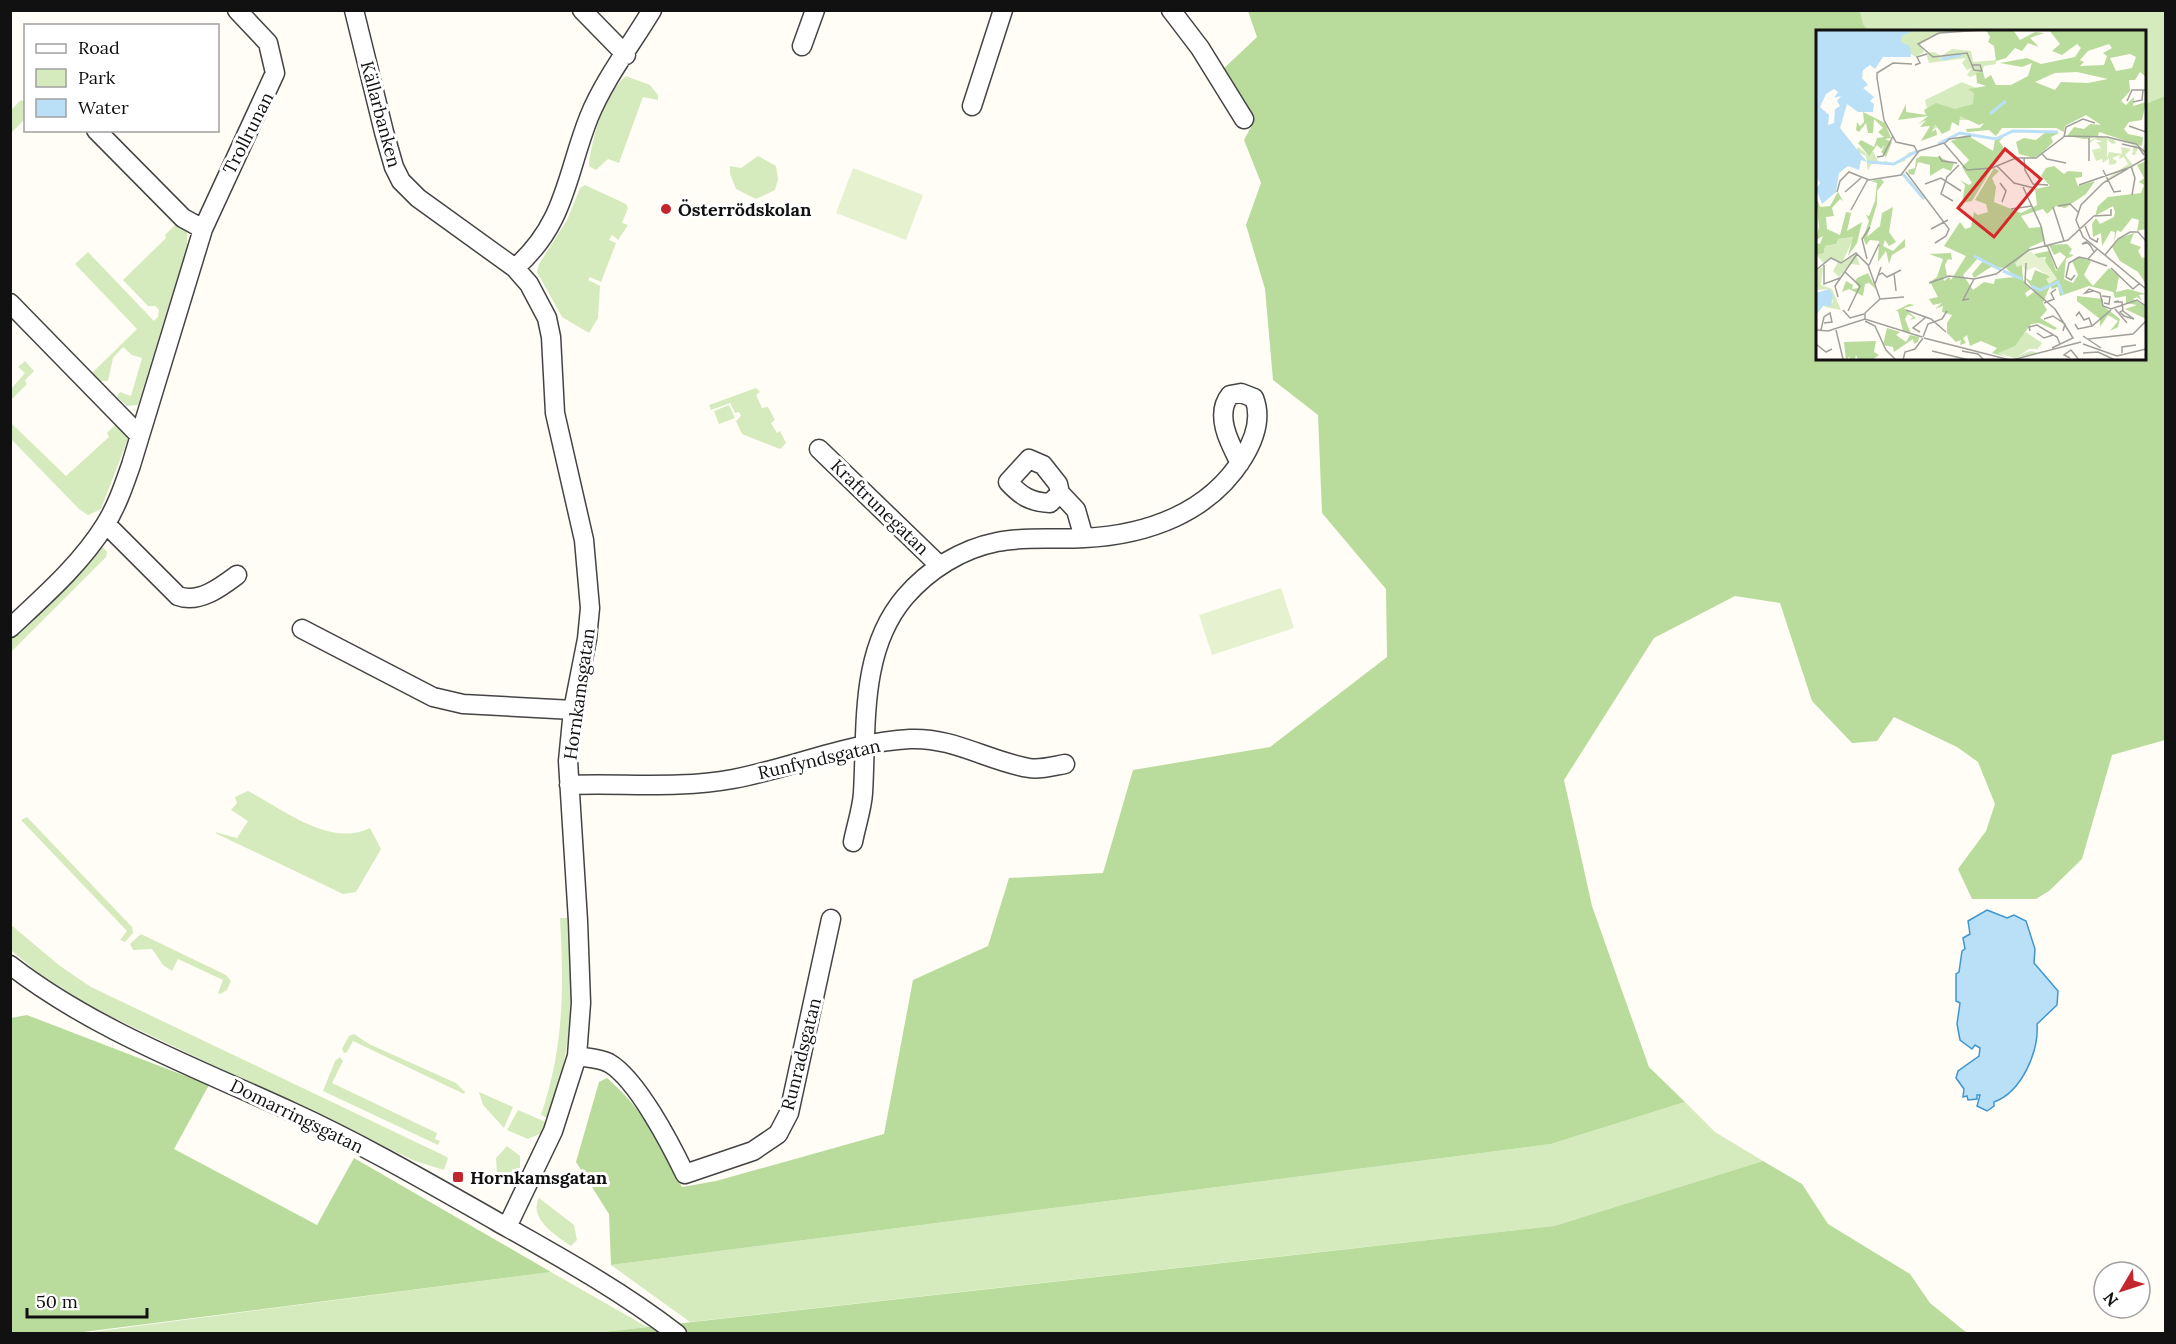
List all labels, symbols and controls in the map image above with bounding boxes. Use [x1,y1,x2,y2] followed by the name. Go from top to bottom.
[24,24,219,132] legend
[1816,30,2146,360] inset map
[78,36,120,59] text: Road
[356,58,406,170] street label: Källarbanken
[78,66,116,89] text: Park
[218,88,278,178] street label: Trollrunan
[78,96,129,119] text: Water
[678,198,812,221] place label: Österrödskolan
[659,202,673,216] marker: Österrödskolan
[826,454,934,560] street label: Kraftrunegatan
[558,627,600,761] street label: Hornkamsgatan
[755,734,883,784] street label: Runfyndsgatan
[776,995,826,1113] street label: Runradsgatan
[227,1074,367,1158] street label: Domarringsgatan
[470,1166,608,1189] place label: Hornkamsgatan
[451,1170,465,1184] marker: Hornkamsgatan
[2092,1260,2152,1320] north arrow
[27,1281,147,1319] scale bar
[2099,1288,2122,1311] text: N
[36,1290,78,1313] text: 50 m

